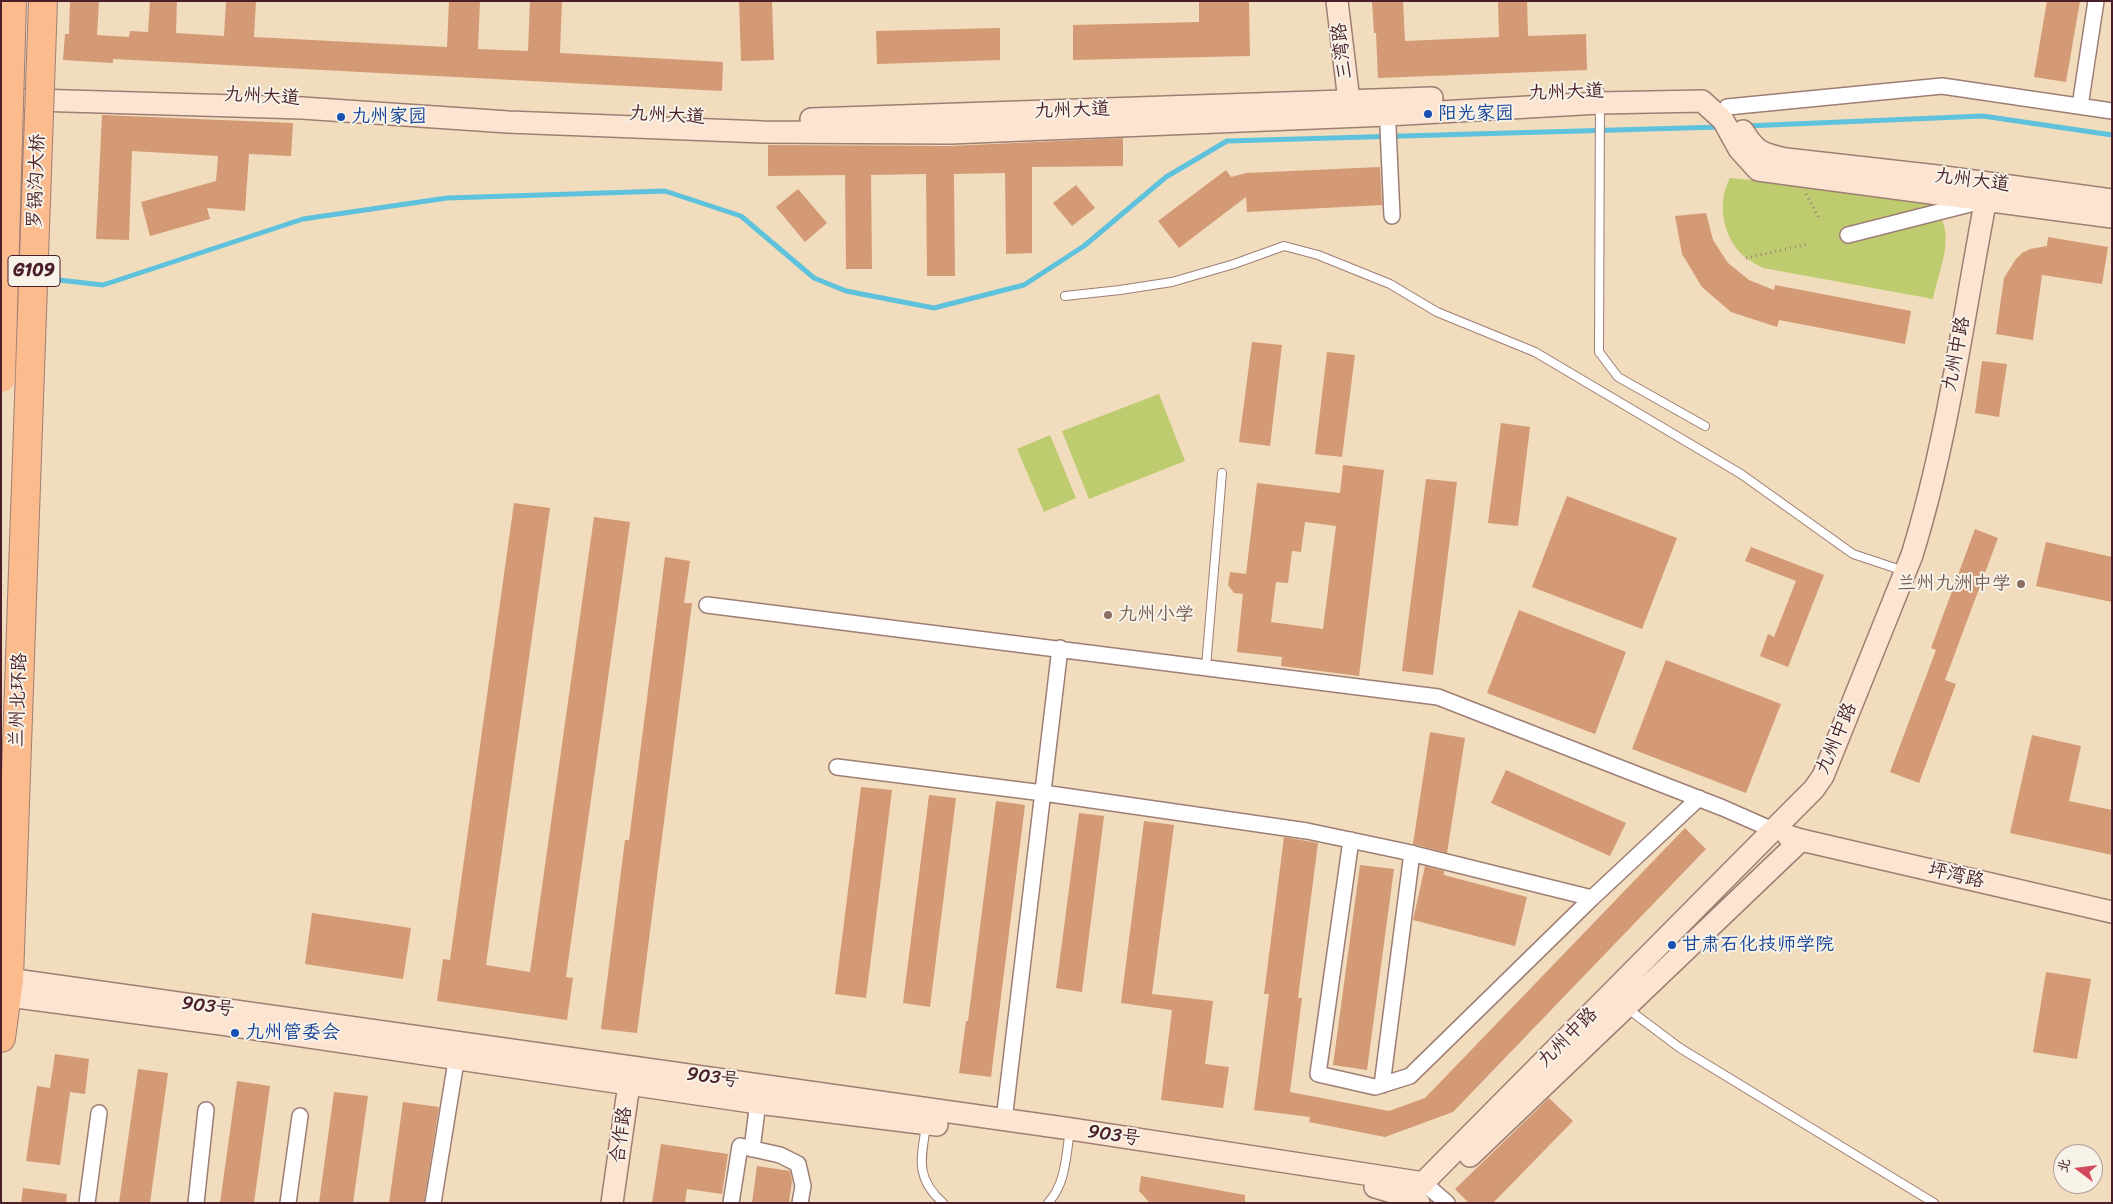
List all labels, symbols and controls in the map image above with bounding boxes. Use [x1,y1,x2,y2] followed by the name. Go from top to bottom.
[1328,21,1358,81] street label: 三湾路
[1528,80,1604,106] street label: 九州大道
[223,84,301,110] street label: 九州大道
[1034,98,1110,124] street label: 九州大道
[628,103,706,129] street label: 九州大道
[1438,103,1514,125] place label: 阳光家园
[351,106,427,128] place label: 九州家园
[1422,108,1434,120] marker: 阳光家园
[335,111,347,123] marker: 九州家园
[24,133,50,229] street label: 罗锅沟大桥
[1933,165,2011,197] street label: 九州大道
[8,256,60,286] road number: G109
[1939,315,1975,393] street label: 九州中路
[1897,573,2011,595] place label: 兰州九洲中学
[2015,578,2027,590] marker: 兰州九洲中学
[1118,604,1194,626] place label: 九州小学
[1102,609,1114,621] marker: 九州小学
[6,652,32,748] street label: 兰州北环路
[1812,700,1862,778] street label: 九州中路
[1926,858,1986,894] street label: 坪湾路
[1682,934,1834,956] place label: 甘肃石化技师学院
[1666,939,1678,951] marker: 甘肃石化技师学院
[180,992,236,1022] street label: 903号
[1533,1003,1603,1073] street label: 九州中路
[245,1022,340,1044] place label: 九州管委会
[229,1027,241,1039] marker: 九州管委会
[685,1063,741,1093] street label: 903号
[607,1105,637,1165] street label: 合作路
[1086,1121,1142,1151] street label: 903号
[2053,1144,2103,1194] north arrow
[2050,1155,2078,1175] text: 北

